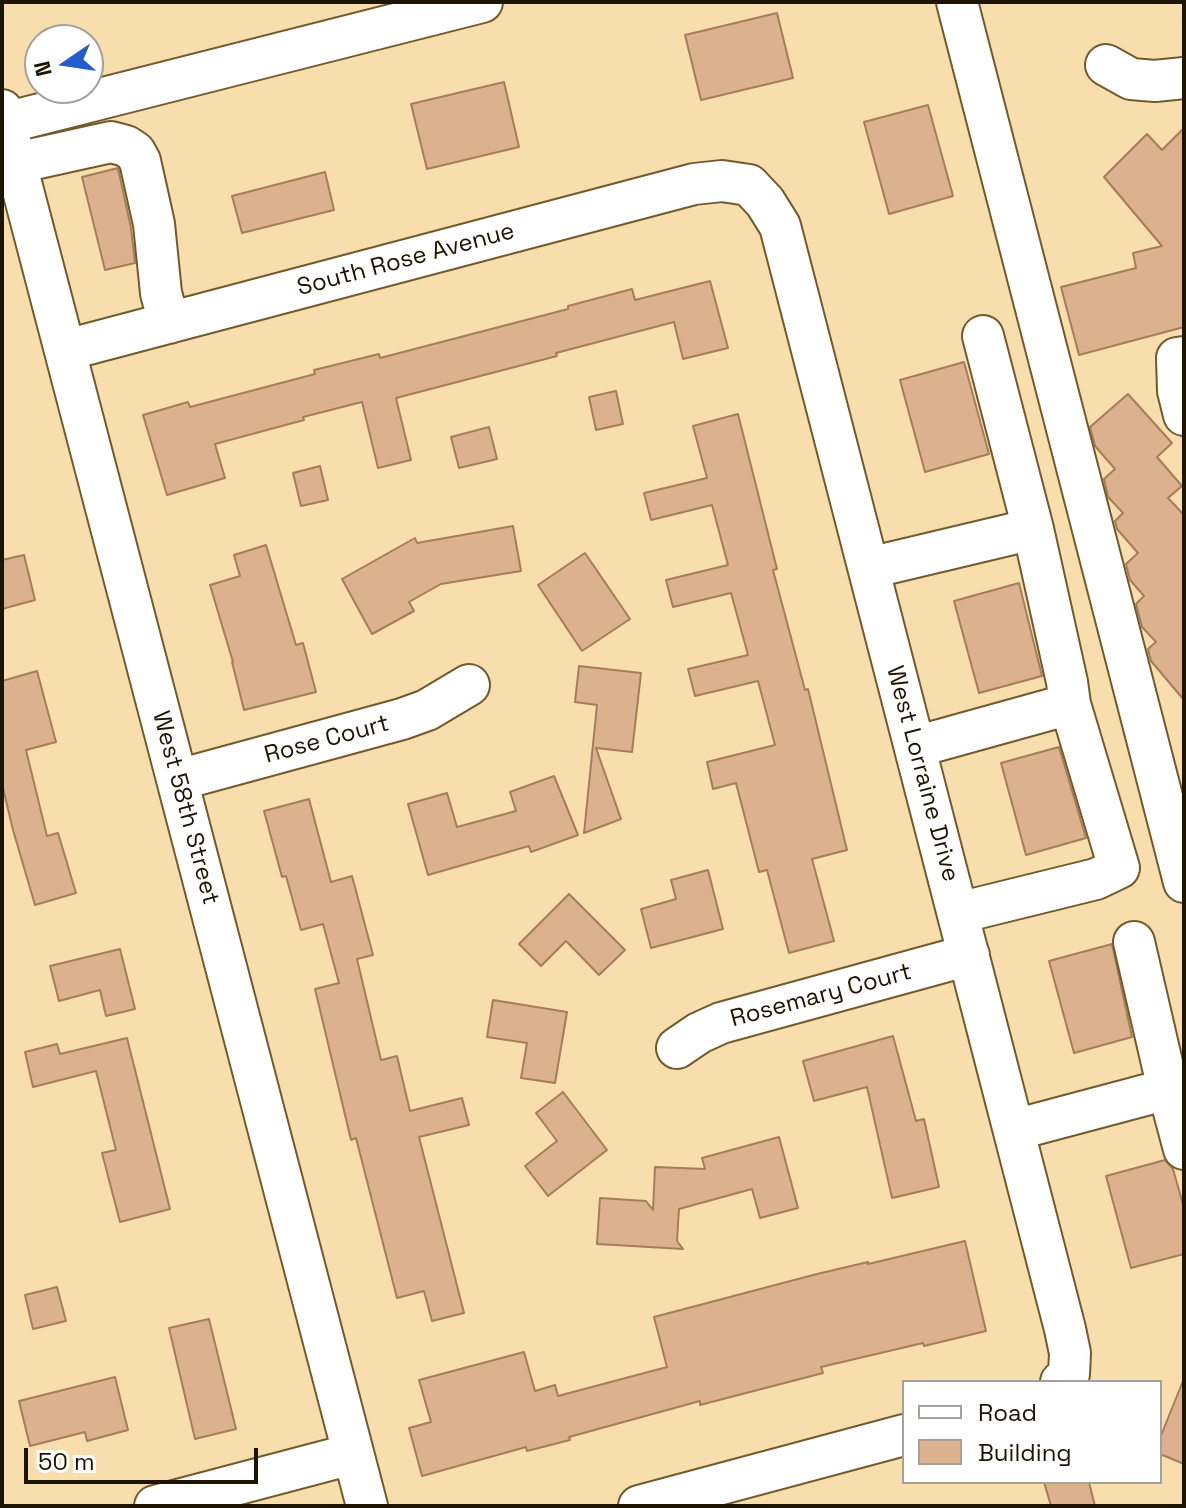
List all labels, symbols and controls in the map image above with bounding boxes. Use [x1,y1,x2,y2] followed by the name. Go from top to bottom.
[24,24,104,104] north arrow
[27,59,58,79] text: N
[294,217,518,303] street label: South Rose Avenue
[879,663,965,885] street label: West Lorraine Drive
[145,708,225,908] street label: West 58th Street
[261,710,393,770] street label: Rose Court
[727,958,915,1034] street label: Rosemary Court
[902,1380,1162,1484] legend
[978,1397,1037,1428] text: Road
[28,1432,262,1482] scale bar
[978,1437,1072,1468] text: Building
[38,1446,95,1477] text: 50 m

